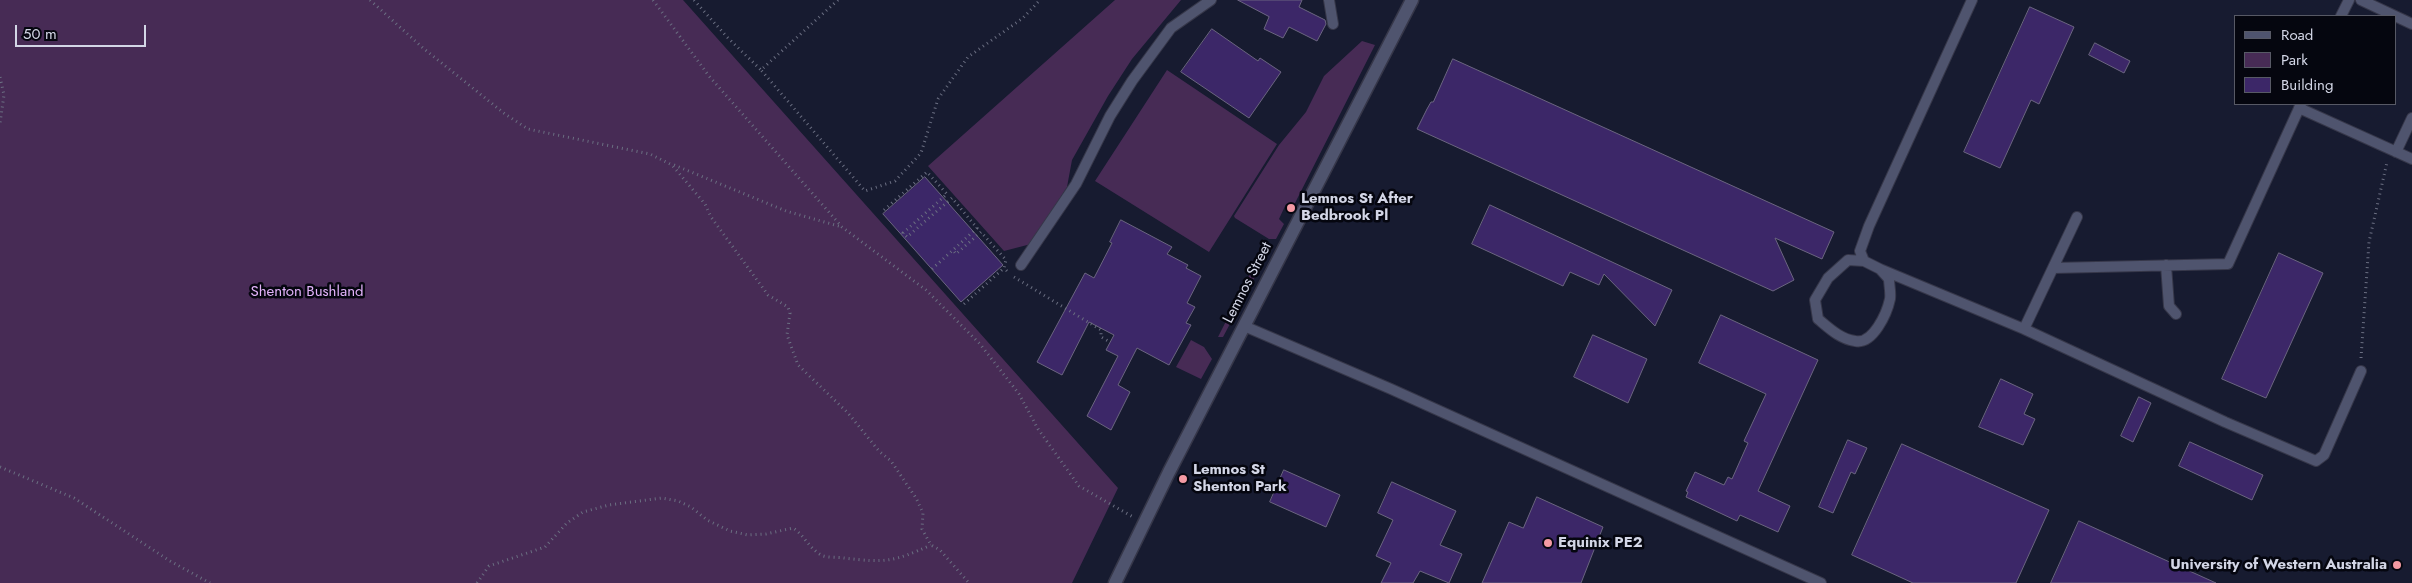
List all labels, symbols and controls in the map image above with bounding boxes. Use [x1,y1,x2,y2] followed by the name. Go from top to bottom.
[18,15,149,47] scale bar
[2234,15,2397,105] legend
[23,23,57,45] text: 50 m
[2281,24,2313,46] text: Road
[2281,49,2308,71] text: Park
[2281,74,2333,96] text: Building
[1301,190,1413,225] place label: Lemnos St After Bedbrook Pl
[1285,202,1297,214] marker: Lemnos St After Bedbrook Pl
[1220,239,1276,327] street label: Lemnos Street
[250,283,364,301] park label: Shenton Bushland
[1193,461,1287,496] place label: Lemnos St Shenton Park
[1177,473,1189,485] marker: Lemnos St Shenton Park
[1558,534,1643,552] place label: Equinix PE2
[1542,537,1554,549] marker: Equinix PE2
[2170,556,2387,574] place label: University of Western Australia
[2391,559,2403,571] marker: University of Western Australia

